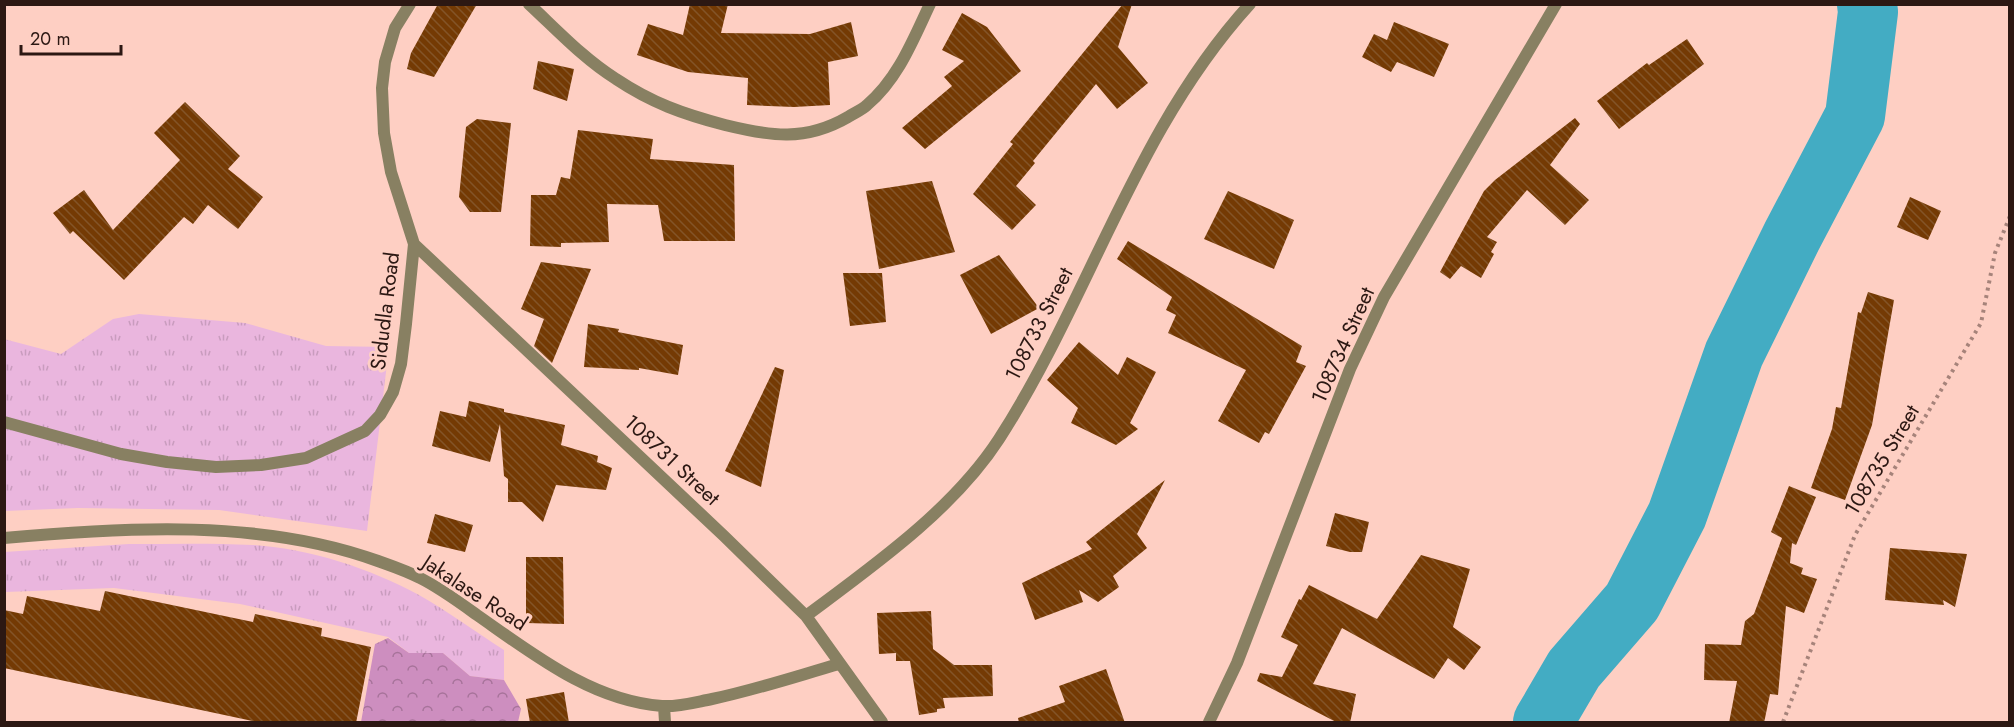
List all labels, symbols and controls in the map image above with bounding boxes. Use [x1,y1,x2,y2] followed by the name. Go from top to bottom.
[21,18,122,56] scale bar
[30,26,70,52] text: 20 m
[363,250,407,372] street label: Sidudla Road
[998,262,1080,386] street label: 108733 Street
[1304,282,1382,408] street label: 108734 Street
[1837,399,1927,521] street label: 108735 Street
[617,408,727,512] street label: 108731 Street
[414,546,534,638] street label: Jakalase Road

